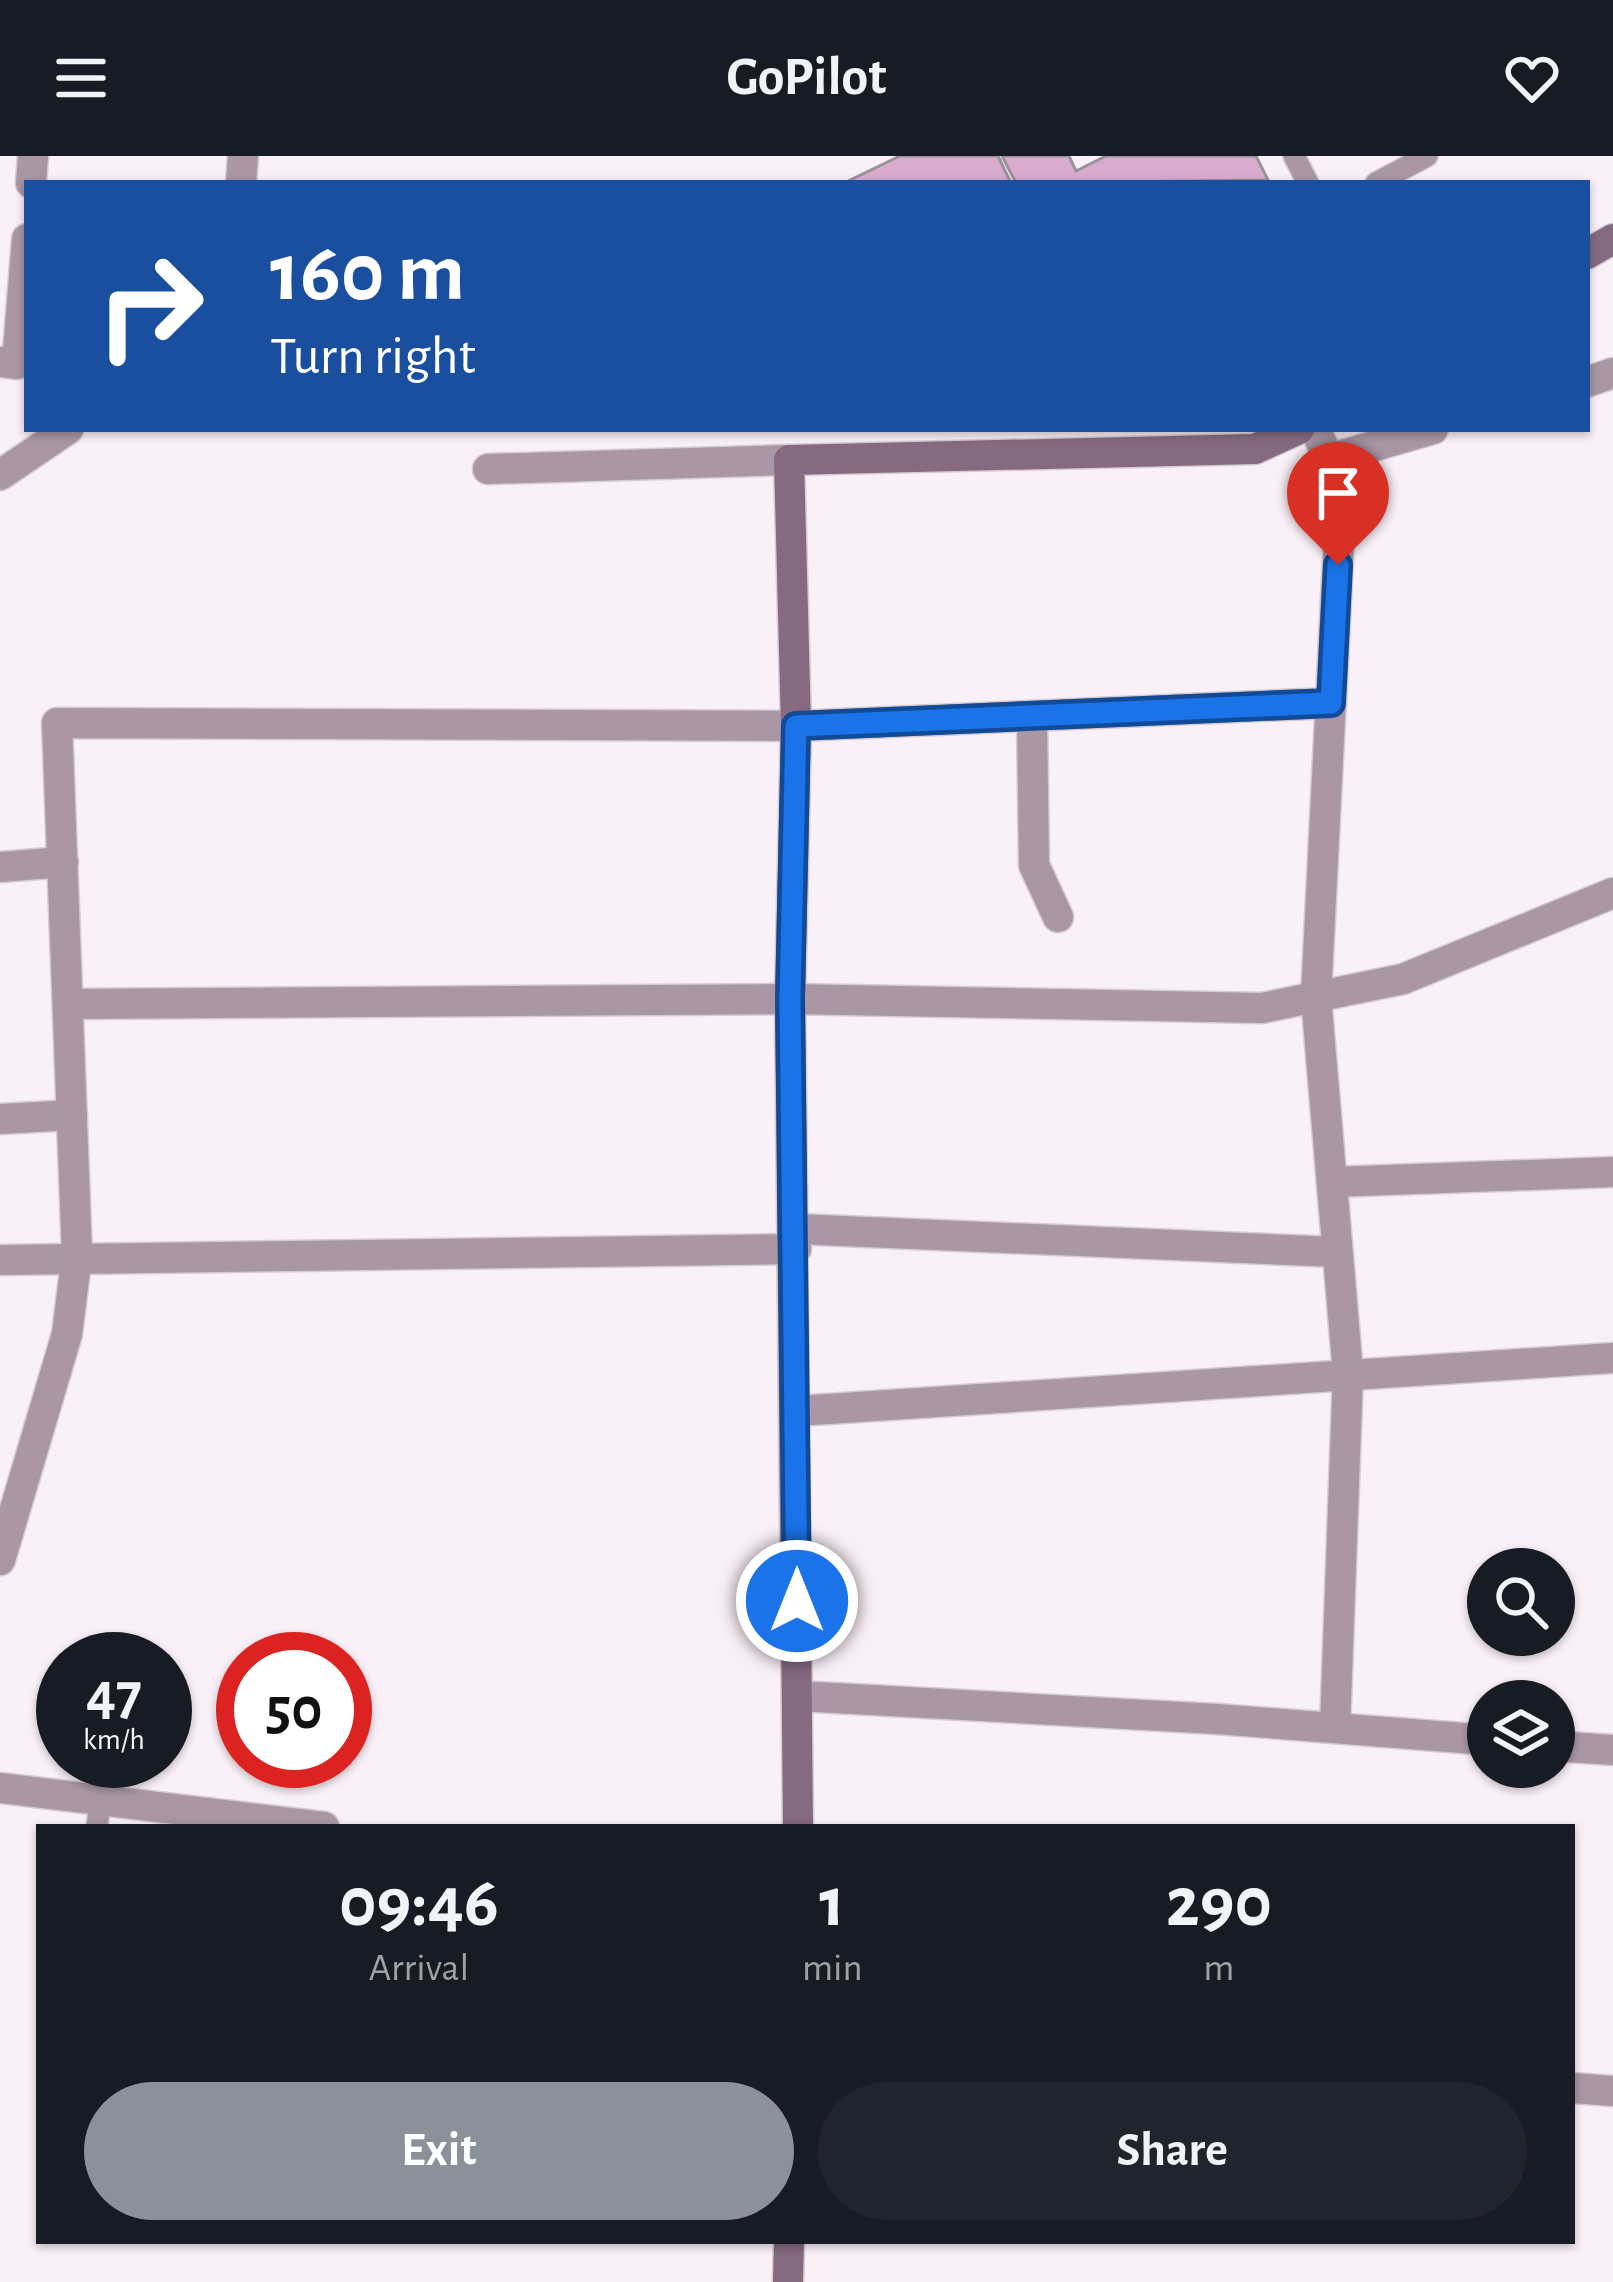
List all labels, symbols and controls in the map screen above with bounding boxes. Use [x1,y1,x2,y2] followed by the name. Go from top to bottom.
[48,45,114,111] icon: menu
[1499,45,1565,111] icon: heart
[726,51,887,105] text: GoPilot
[72,228,228,384] icon: right
[270,232,465,316] text: 160 m
[270,330,476,384] text: Turn right
[1287,442,1389,565] pin
[1305,460,1371,526] icon: arrive
[734,1538,860,1664] position arrow
[1467,1548,1575,1788] map controls
[1467,1548,1575,1656] button: search
[216,1632,372,1788] speed limit sign: 50
[86,1665,142,1725] text: 47
[1467,1680,1575,1788] button: layers
[83,1725,145,1755] text: km/h
[339,1867,499,1939] text: 09:46
[819,1867,845,1939] text: 1
[1166,1867,1272,1939] text: 290
[369,1949,469,1988] text: Arrival
[802,1949,863,1988] text: min
[1203,1949,1234,1988] text: m
[84,2082,794,2220] button: Exit
[818,2082,1527,2220] button: Share

